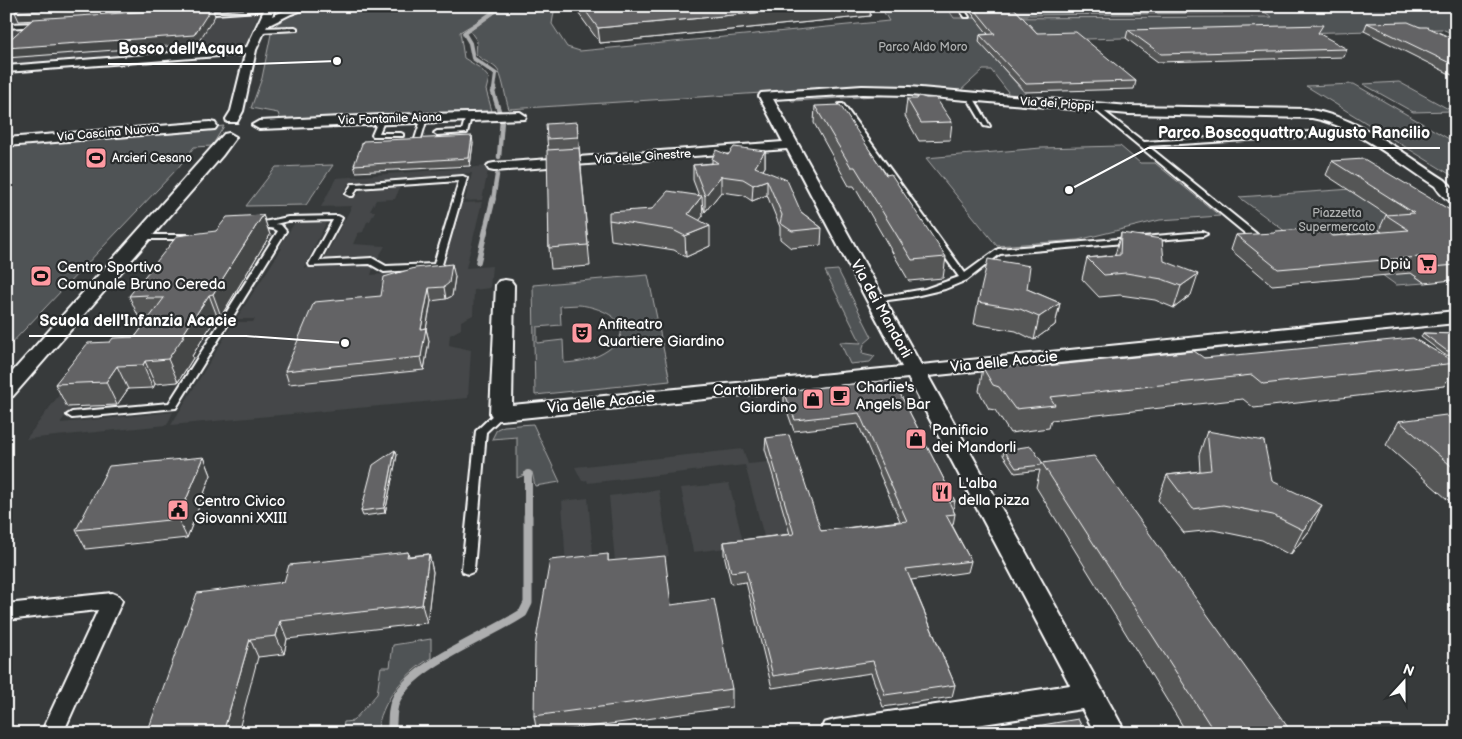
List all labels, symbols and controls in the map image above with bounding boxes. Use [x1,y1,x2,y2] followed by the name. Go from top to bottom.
[108,33,254,64] callout: Bosco dell'Acqua
[118,40,244,59] text: Bosco dell'Acqua
[878,40,968,55] park label: Parco Aldo Moro
[1019,94,1095,114] street label: Via dei Pioppi
[338,110,442,128] street label: Via Fontanile Aiana
[1148,117,1440,148] callout: Parco Boscoquattro Augusto Rancilio
[56,121,160,145] street label: Via Cascina Nuova
[1158,124,1430,143] text: Parco Boscoquattro Augusto Rancilio
[84,146,108,170] sports icon: Arcieri Cesano
[594,146,692,168] street label: Via delle Ginestre
[112,151,192,166] place label: Arcieri Cesano
[1299,206,1376,235] park label: Piazzetta Supermercato
[1415,252,1439,276] supermarket icon: Dpiù
[1380,255,1411,274] place label: Dpiù
[846,256,916,362] street label: Via dei Mandorli
[57,258,226,294] place label: Centro Sportivo Comunale Bruno Cereda
[29,264,53,288] sports icon: Centro Sportivo Comunale Bruno Cereda
[29,305,246,336] callout: Scuola dell'Infanzia Acacie
[40,312,236,331] text: Scuola dell'Infanzia Acacie
[598,315,725,351] place label: Anfiteatro Quartiere Giardino
[570,321,594,345] theatre icon: Anfiteatro Quartiere Giardino
[949,347,1059,377] street label: Via delle Acacie
[856,378,931,414] place label: Charlie's Angels Bar
[713,381,797,417] place label: Cartolibreria Giardino
[828,384,852,408] cafe icon: Charlie's Angels Bar
[801,387,825,411] shop icon: Cartolibreria Giardino
[546,388,656,418] street label: Via delle Acacie
[932,421,1016,457] place label: Panificio dei Mandorli
[904,427,928,451] shop icon: Panificio dei Mandorli
[958,474,1029,510] place label: L'alba della pizza
[930,480,954,504] restaurant icon: L'alba della pizza
[194,492,288,528] place label: Centro Civico Giovanni XXIII
[166,498,190,522] public building icon: Centro Civico Giovanni XXIII
[1380,656,1430,706] north arrow
[1401,661,1416,680] text: N

